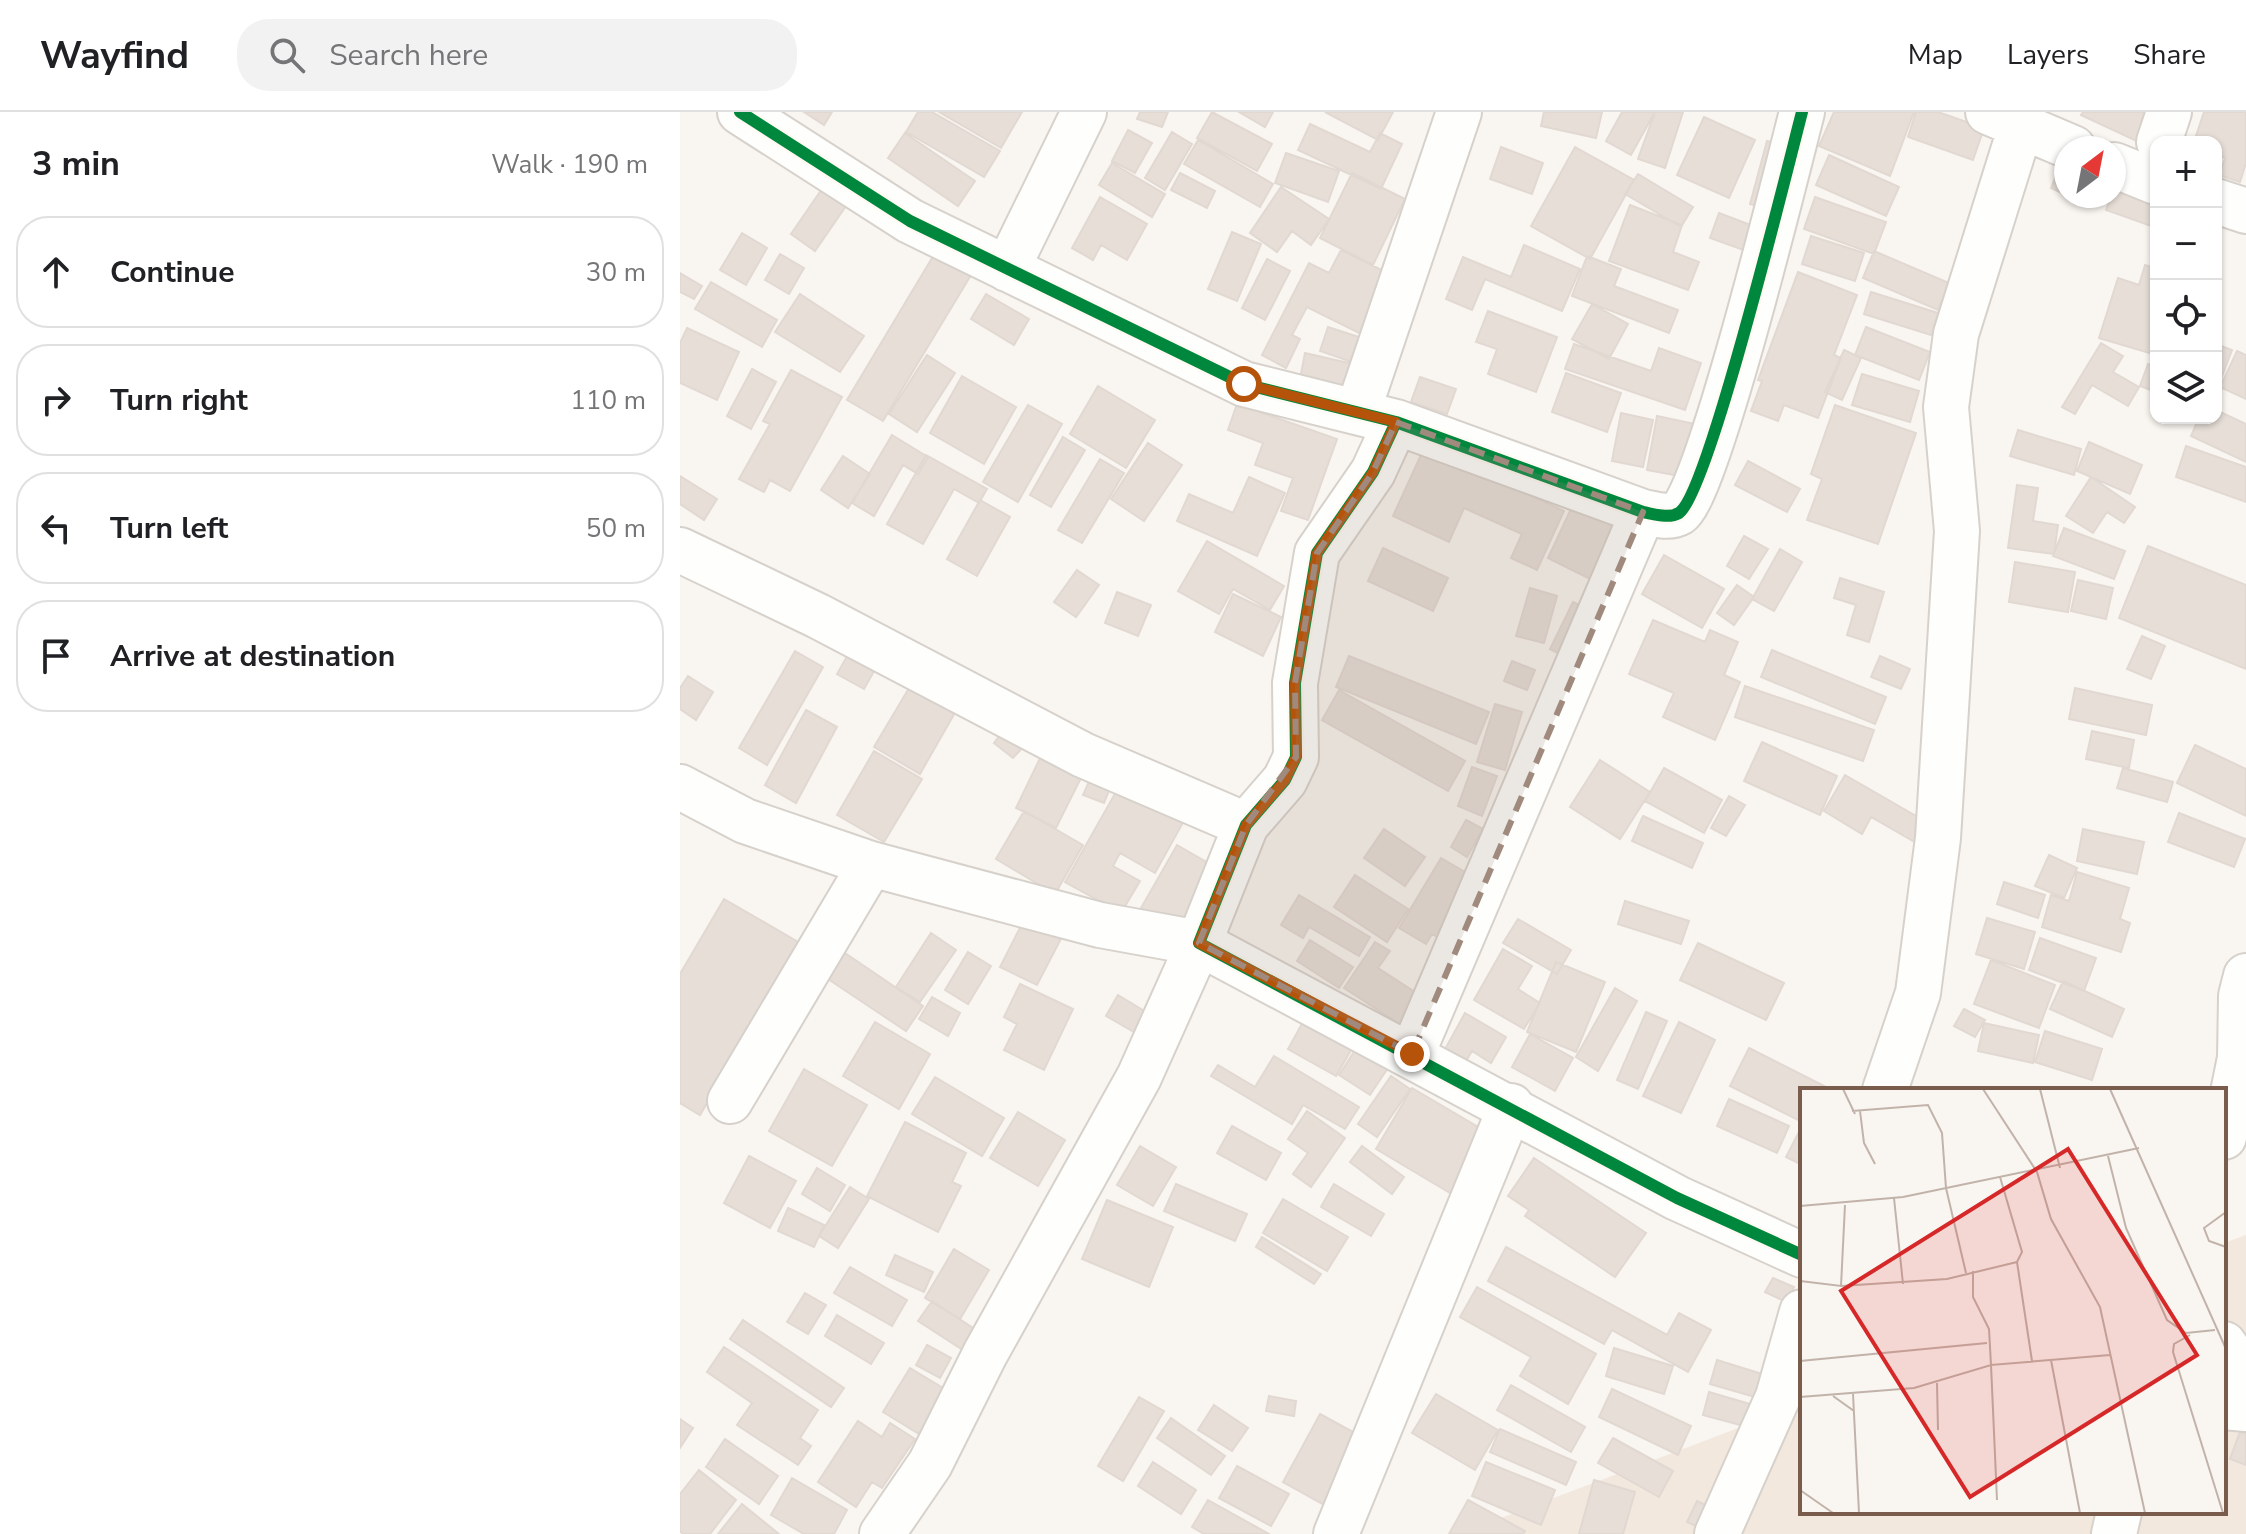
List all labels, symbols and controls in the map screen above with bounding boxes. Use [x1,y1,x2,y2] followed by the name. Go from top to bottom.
[237,19,797,91] search box
[40,30,189,81] text: Wayfind
[265,33,309,77] icon: search
[329,35,488,76] text: Search here
[1908,36,1963,74] text: Map
[2007,36,2089,74] text: Layers
[2133,36,2206,74] text: Share
[2054,136,2126,208] north arrow
[2150,136,2222,424] map controls
[2150,136,2222,208] button: +
[32,141,120,187] text: 3 min
[491,147,648,182] text: Walk · 190 m
[2150,208,2222,280] button: −
[34,250,78,294] icon: ahead
[110,252,235,293] text: Continue
[586,255,646,290] text: 30 m
[2150,280,2222,352] button: locate
[2150,352,2222,424] button: layers
[1226,366,1262,402] route start
[34,378,78,422] icon: right
[110,380,248,421] text: Turn right
[570,383,646,418] text: 110 m
[34,506,78,550] icon: left
[110,508,228,549] text: Turn left
[586,511,646,546] text: 50 m
[34,634,78,678] icon: arrive
[110,636,395,677] text: Arrive at destination
[1394,1036,1430,1072] route end
[1800,1088,2226,1514] inset map

